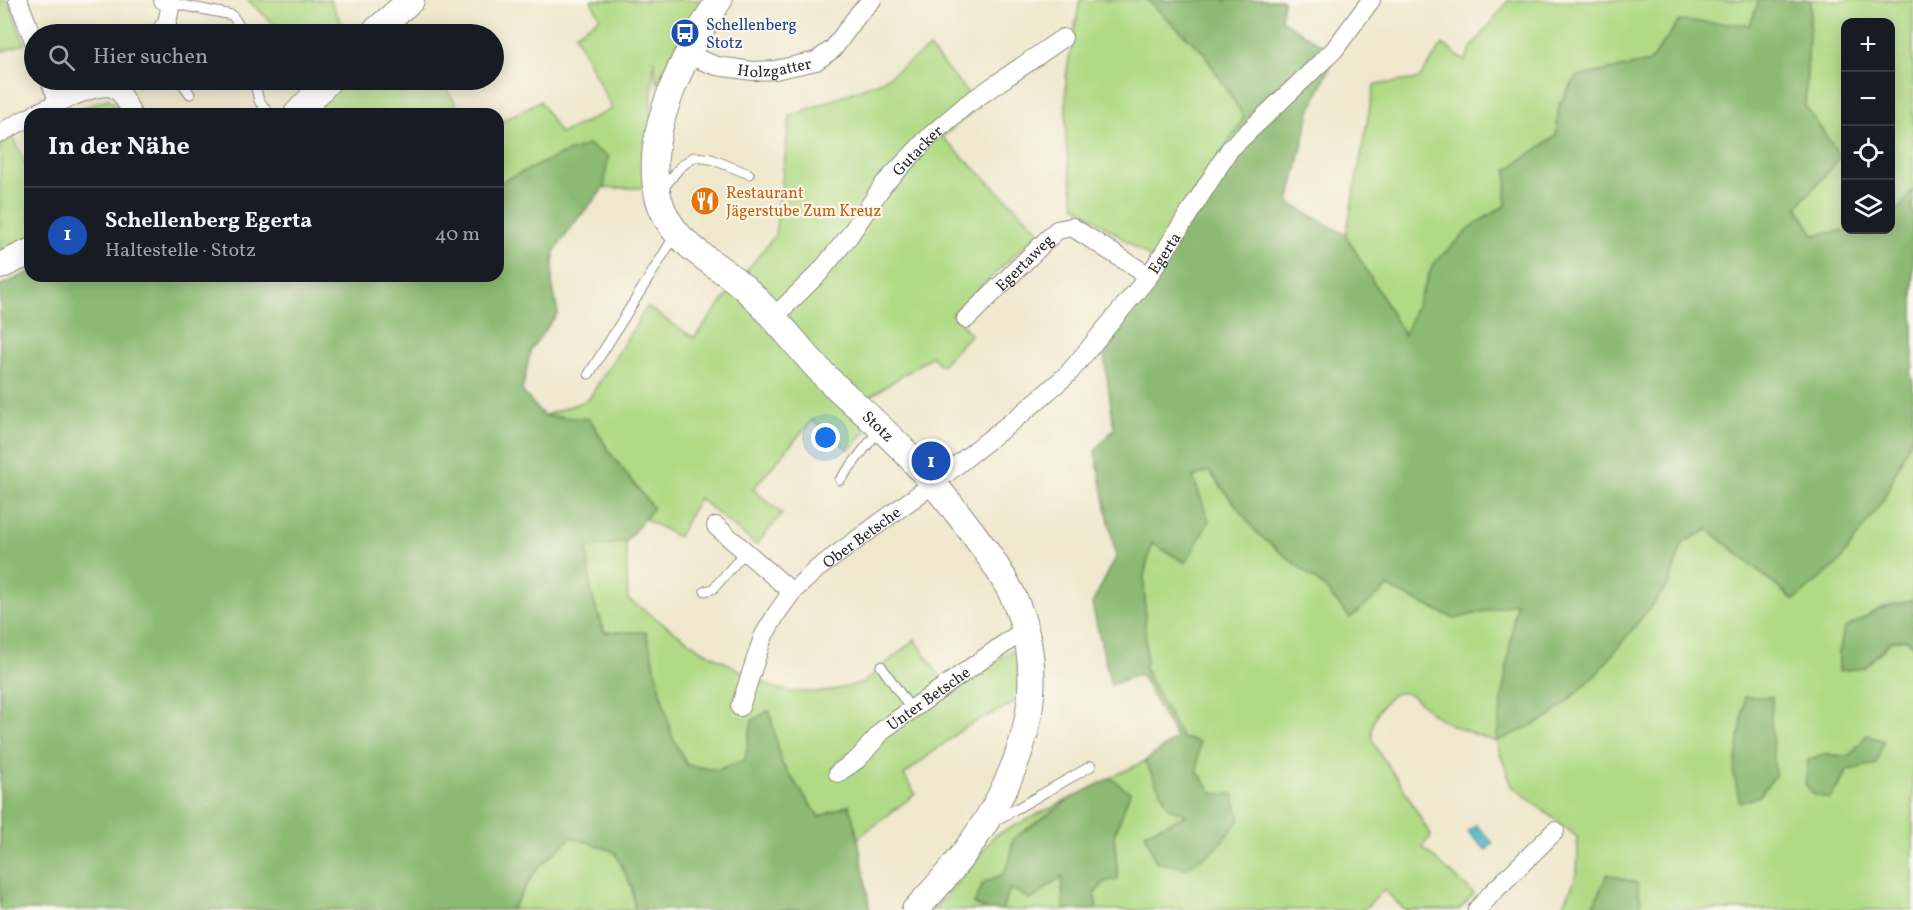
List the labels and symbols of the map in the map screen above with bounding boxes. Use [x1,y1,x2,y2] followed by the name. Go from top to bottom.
[706,15,797,55] place label: Schellenberg Stotz
[669,17,701,49] bus stop icon: Schellenberg Stotz
[736,53,814,84] street label: Holzgatter
[888,121,948,182] street label: Gutacker
[726,183,881,223] place label: Restaurant Jägerstube Zum Kreuz
[689,185,721,217] restaurant icon: Restaurant Jägerstube Zum Kreuz
[1144,229,1187,279] street label: Egerta
[991,230,1059,297] street label: Egertaweg
[856,407,898,448] street label: Stotz
[811,423,840,452] your location
[912,438,950,484] pin: 1
[819,502,906,574] street label: Ober Betsche
[883,662,975,737] street label: Unter Betsche

